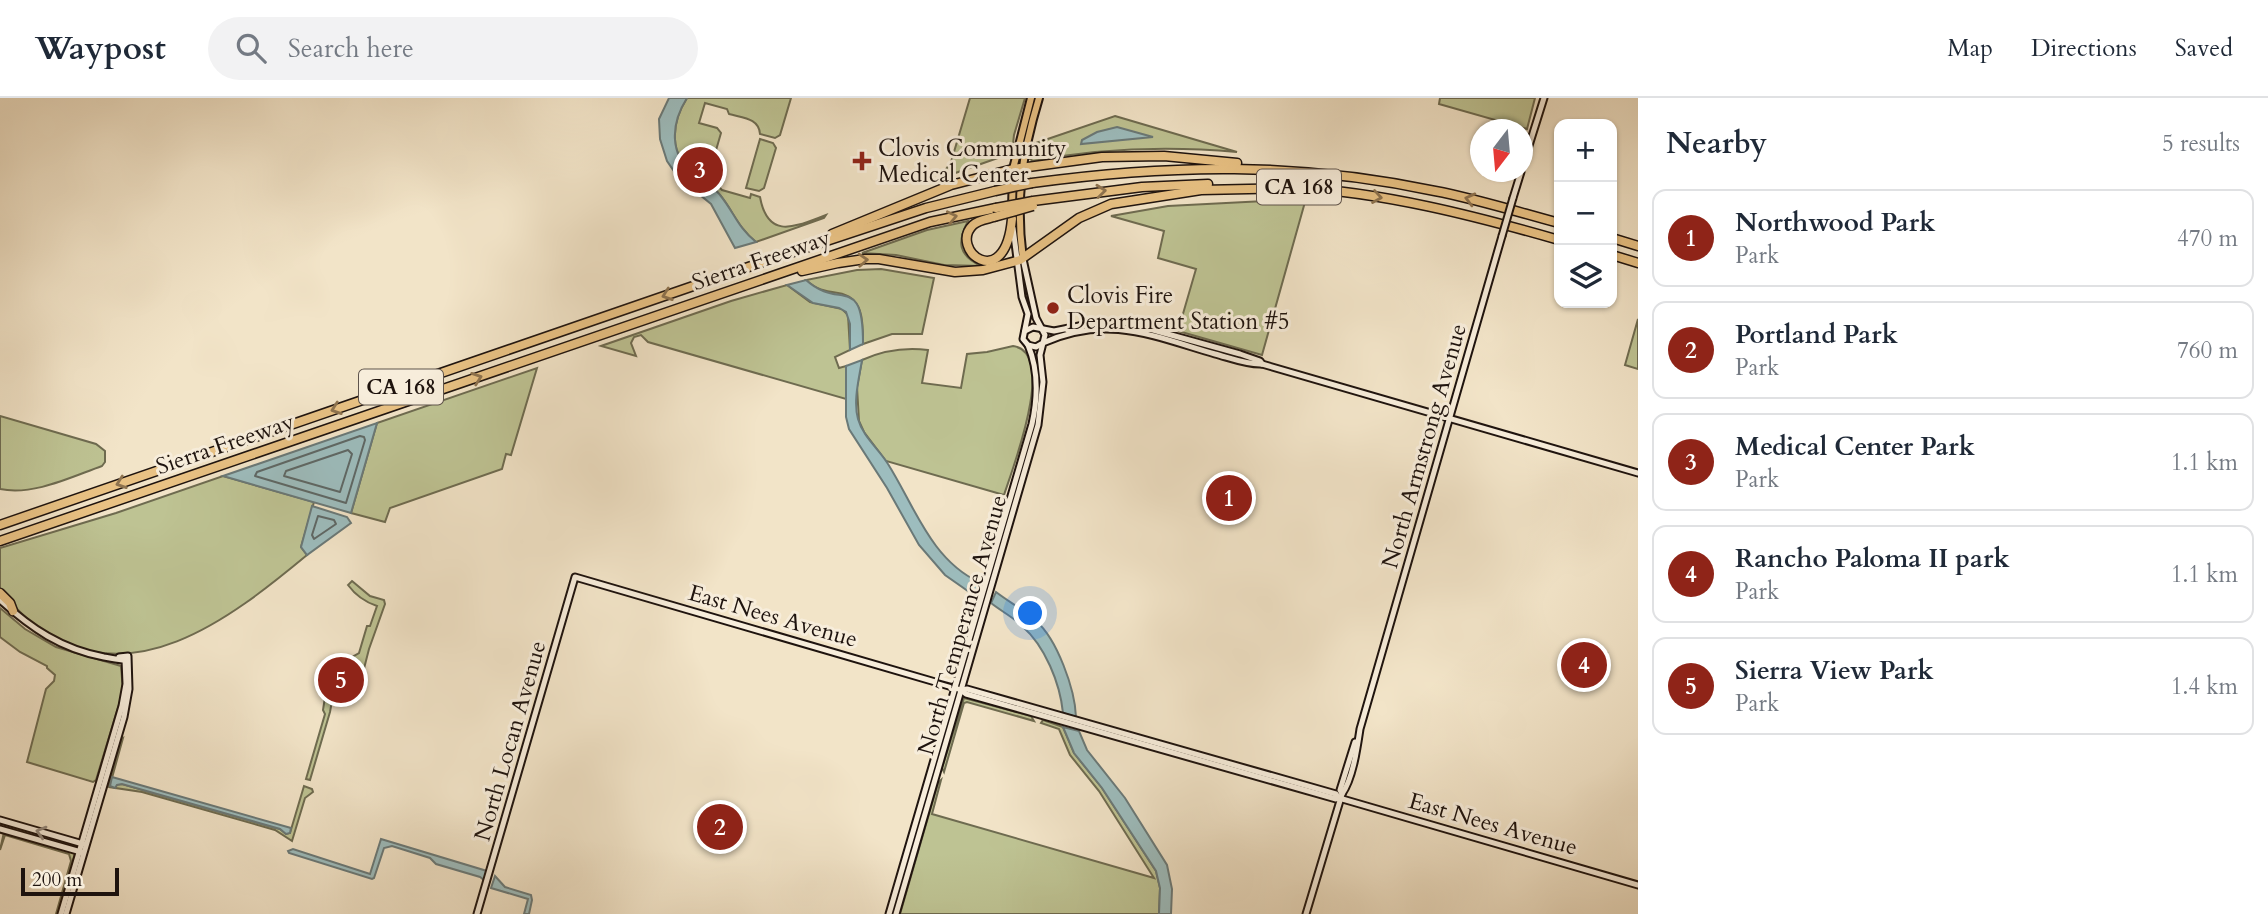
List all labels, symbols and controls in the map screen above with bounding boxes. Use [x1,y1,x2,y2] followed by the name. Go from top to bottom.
[208,17,698,80] search box
[35,26,166,71] text: Waypost
[232,29,270,67] icon: search
[288,31,414,66] text: Search here
[1947,32,1993,65] text: Map
[2031,32,2137,65] text: Directions
[2175,32,2233,65] text: Saved
[1470,119,1533,182] north arrow
[1554,119,1617,308] map controls
[1554,119,1617,182] button: +
[1666,123,1767,164] text: Nearby
[2162,128,2240,159] text: 5 results
[878,133,1066,190] place label: Clovis Community Medical Center
[677,144,723,196] pin: 3
[852,151,872,171] marker: Clovis Community Medical Center
[1257,170,1341,204] road number: CA 168
[1554,182,1617,245] button: −
[1095,184,1107,199] one-way arrow
[1371,189,1383,204] one-way arrow
[1464,193,1476,207] one-way arrow
[1735,205,1935,240] text: Northwood Park
[946,210,958,225] one-way arrow
[688,222,834,298] street label: Sierra Freeway
[1685,223,1697,254] text: 1
[2177,223,2238,254] text: 470 m
[1735,240,1779,271] text: Park
[1554,245,1617,308] button: layers
[857,253,868,268] one-way arrow
[1067,280,1290,337] place label: Clovis Fire Department Station #5
[662,287,674,301] one-way arrow
[1045,300,1061,316] marker: Clovis Fire Department Station #5
[1735,317,1898,352] text: Portland Park
[1374,320,1474,572] street label: North Armstrong Avenue
[1685,335,1697,366] text: 2
[2177,335,2238,366] text: 760 m
[1735,352,1779,383] text: Park
[359,370,443,404] road number: CA 168
[470,372,482,386] one-way arrow
[331,401,343,415] one-way arrow
[152,406,298,482] street label: Sierra Freeway
[1735,429,1975,464] text: Medical Center Park
[1685,447,1697,478] text: 3
[2171,447,2238,478] text: 1.1 km
[1735,464,1779,495] text: Park
[1206,472,1252,524] pin: 1
[116,475,128,489] one-way arrow
[910,491,1014,759] street label: North Temperance Avenue
[1735,541,2010,576] text: Rancho Paloma II park
[1685,559,1697,590] text: 4
[2171,559,2238,590] text: 1.1 km
[1735,576,1779,607] text: Park
[685,577,861,655] street label: East Nees Avenue
[1013,596,1047,630] your location
[467,637,553,845] street label: North Locan Avenue
[1561,639,1607,691] pin: 4
[1735,653,1934,688] text: Sierra View Park
[318,654,364,706] pin: 5
[1685,671,1697,702] text: 5
[2171,671,2238,702] text: 1.4 km
[1735,688,1779,719] text: Park
[1405,785,1581,863] street label: East Nees Avenue
[697,801,743,853] pin: 2
[35,825,47,840] one-way arrow
[21,865,119,897] scale bar
[32,867,82,893] text: 200 m

